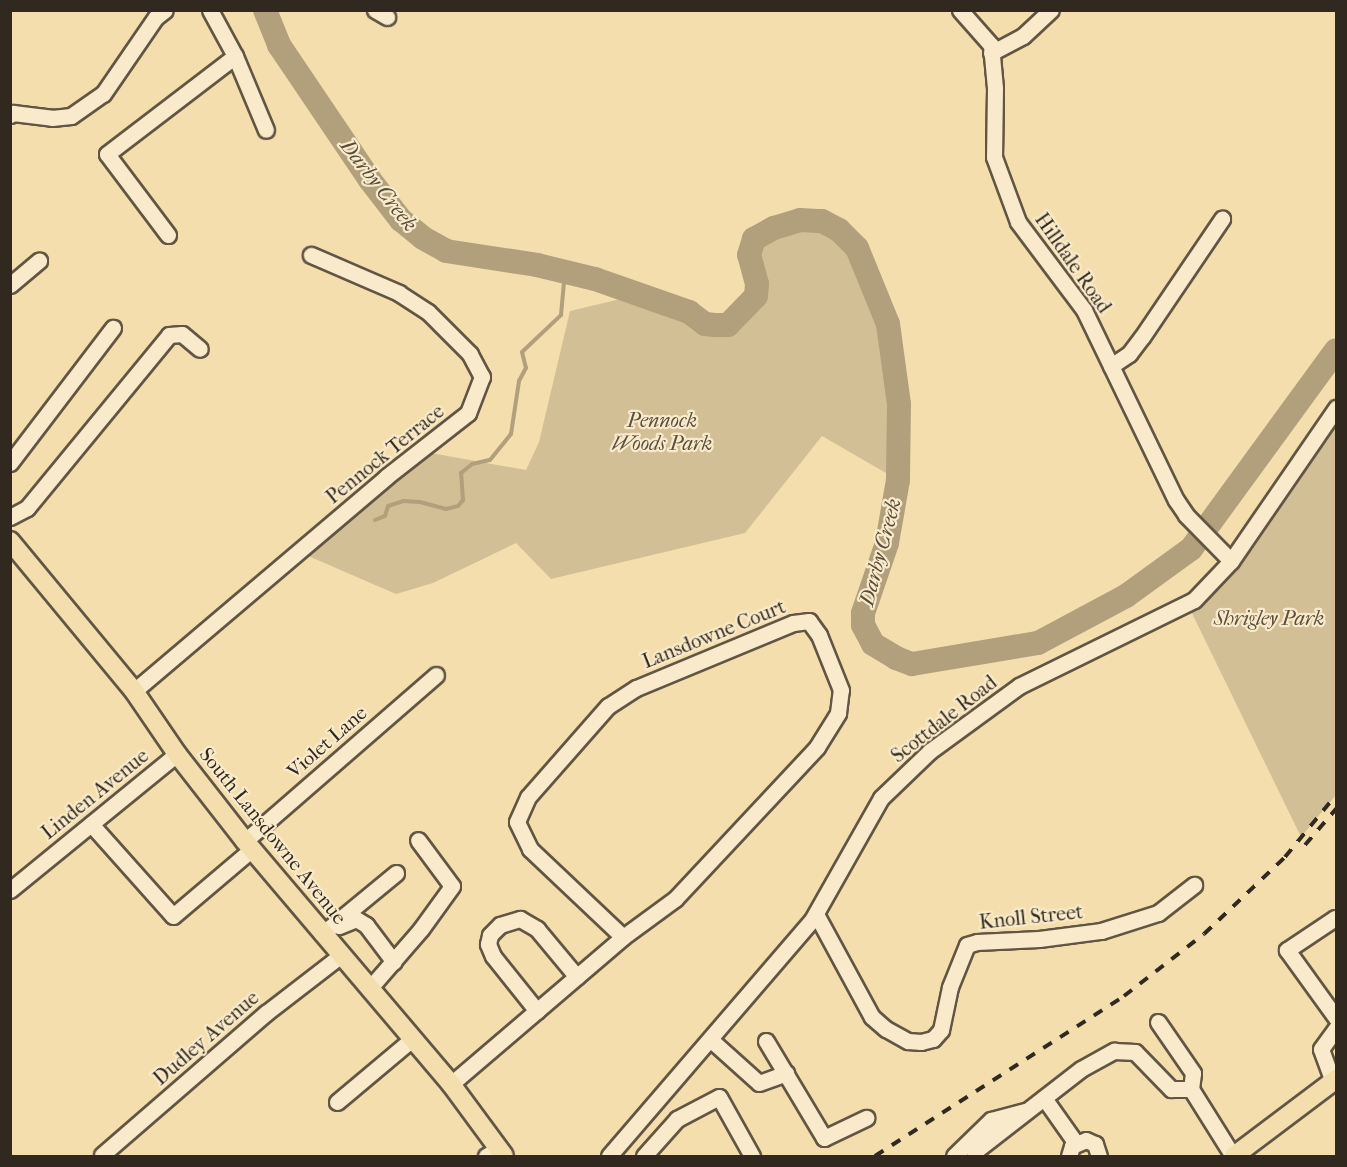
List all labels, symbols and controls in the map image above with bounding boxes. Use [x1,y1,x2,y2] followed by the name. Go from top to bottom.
[335,134,423,236] water label: Darby Creek
[1030,208,1116,318] street label: Hilldale Road
[321,399,449,509] street label: Pennock Terrace
[612,409,712,456] park label: Pennock Woods Park
[854,496,906,608] water label: Darby Creek
[639,594,789,674] street label: Lansdowne Court
[1214,606,1324,630] park label: Shrigley Park
[886,670,1002,768] street label: Scottdale Road
[282,701,372,783] street label: Violet Lane
[194,743,352,929] street label: South Lansdowne Avenue
[37,744,153,844] street label: Linden Avenue
[978,900,1084,934] street label: Knoll Street
[148,986,264,1090] street label: Dudley Avenue

